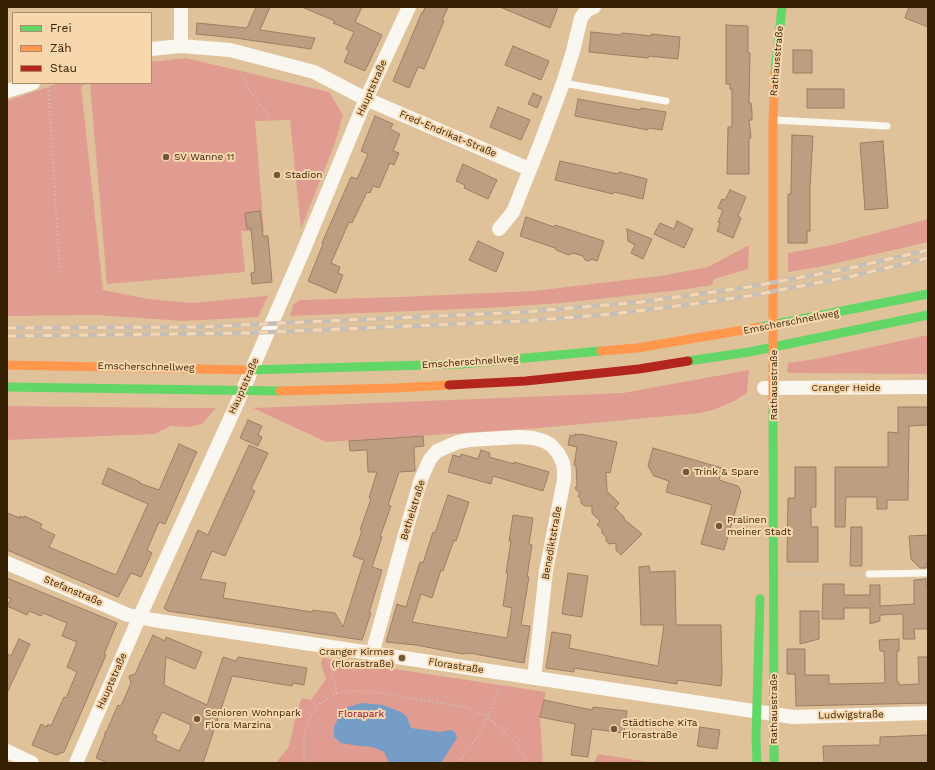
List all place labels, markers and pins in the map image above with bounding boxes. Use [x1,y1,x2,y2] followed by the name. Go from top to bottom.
[174,151,234,163] place label: SV Wanne 11
[161,152,171,162] marker: SV Wanne 11
[285,169,322,181] place label: Stadion
[272,170,282,180] marker: Stadion
[694,466,759,478] place label: Trink & Spare
[681,467,691,477] marker: Trink & Spare
[727,514,791,538] place label: Pralinen meiner Stadt
[714,521,724,531] marker: Pralinen meiner Stadt
[319,646,394,670] place label: Cranger Kirmes (Florastraße)
[397,653,407,663] marker: Cranger Kirmes (Florastraße)
[205,707,301,730] place label: Senioren Wohnpark Flora Marzina
[192,714,202,724] marker: Senioren Wohnpark Flora Marzina
[622,717,697,740] place label: Städtische KiTa Florastraße
[609,724,619,734] marker: Städtische KiTa Florastraße

